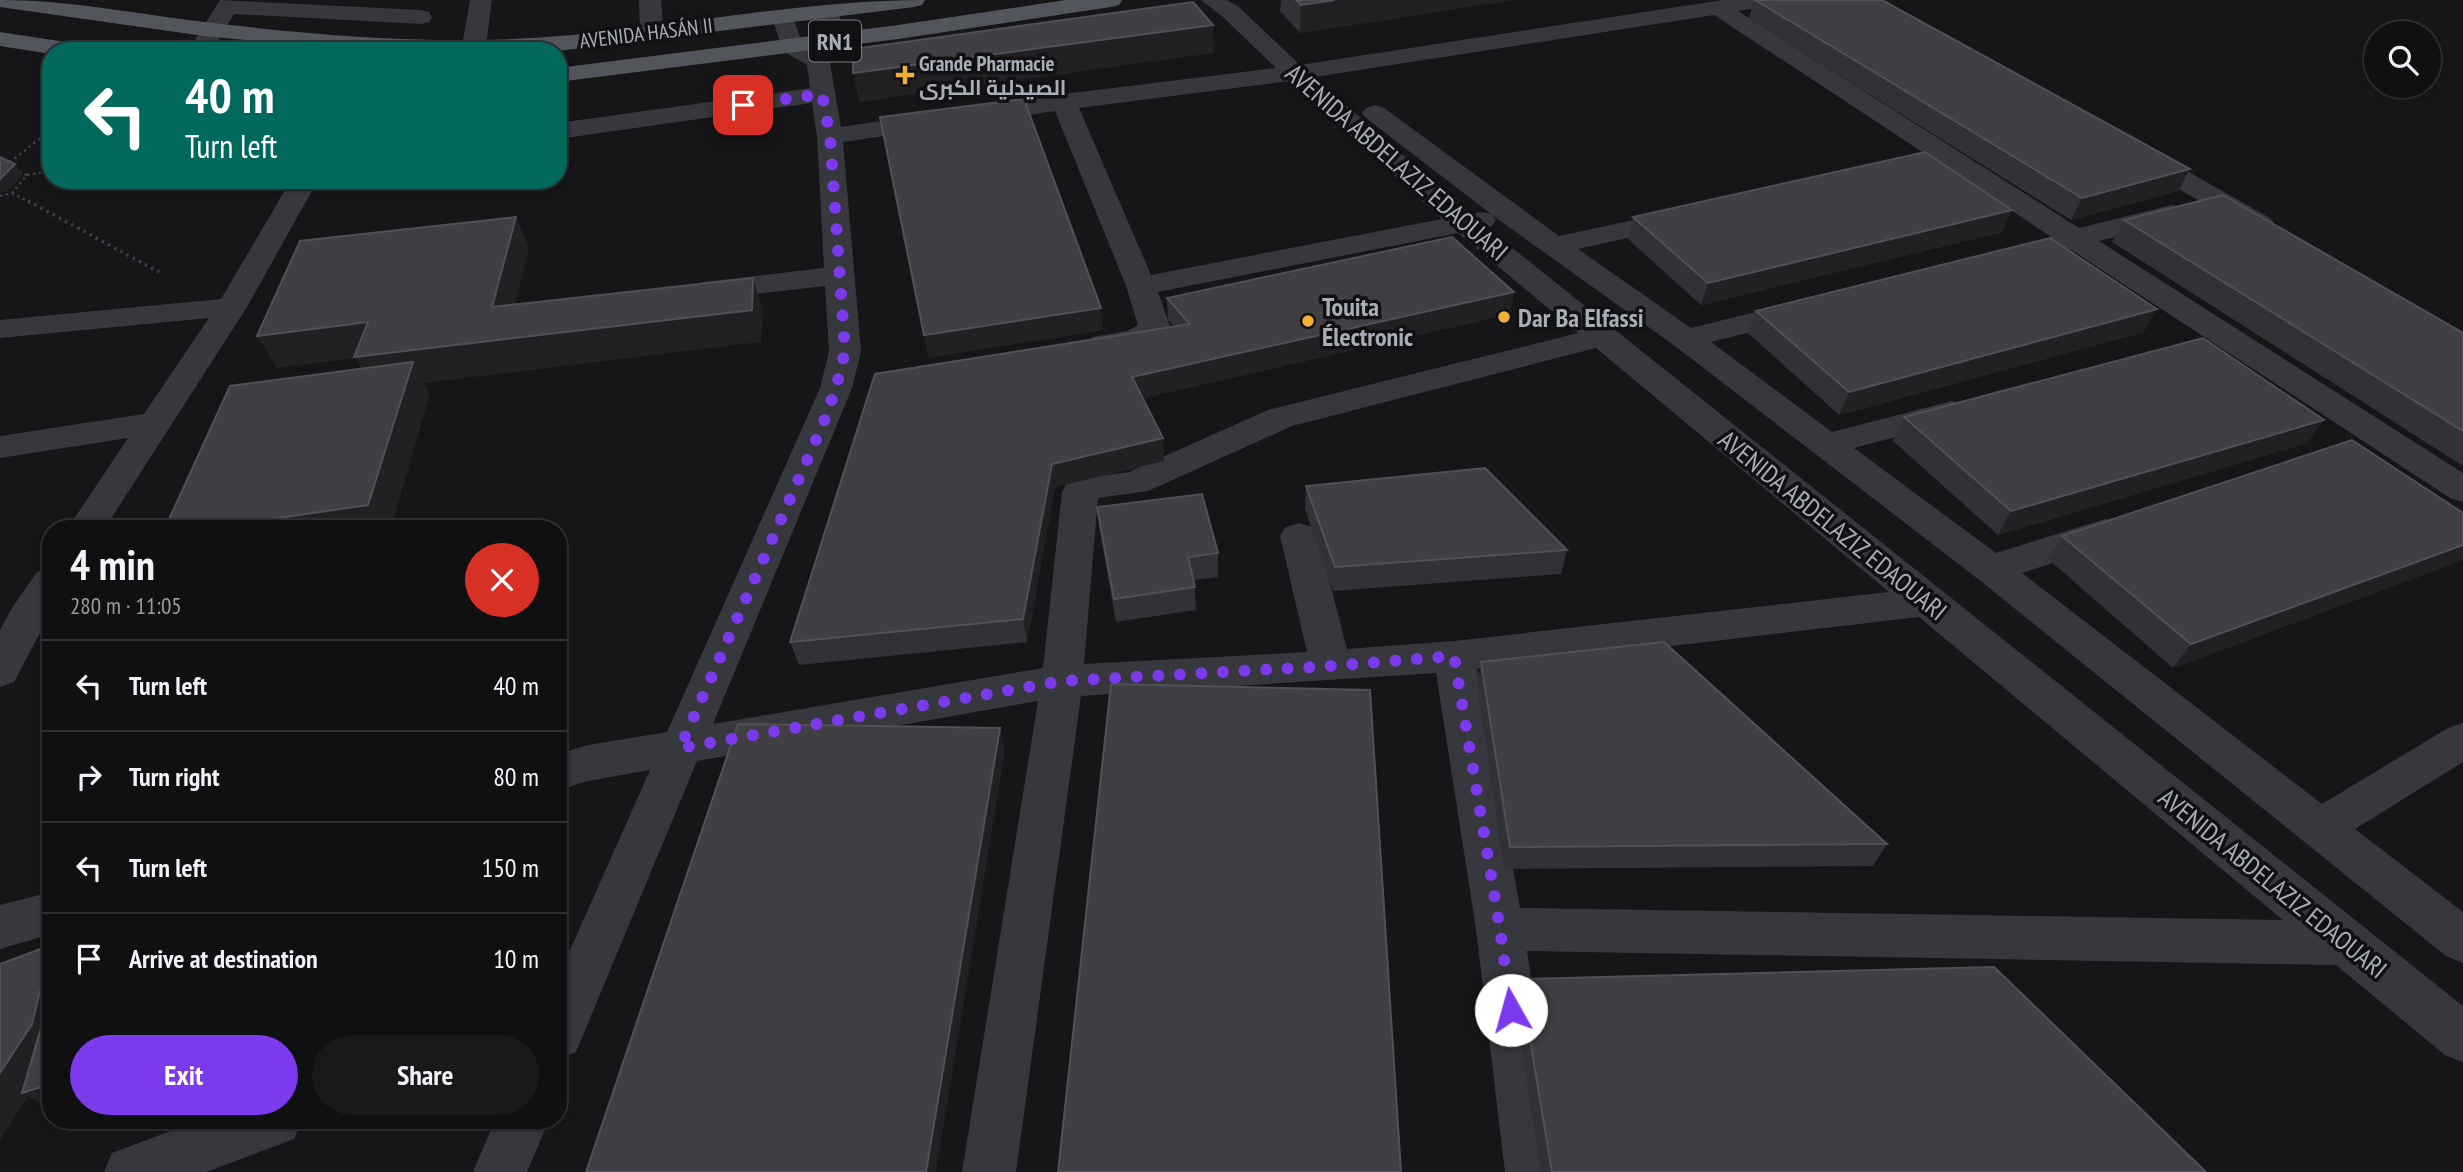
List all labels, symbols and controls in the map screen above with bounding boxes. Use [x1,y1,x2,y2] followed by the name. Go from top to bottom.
[578,11,714,55] street label: AVENIDA HASÁN II
[809,20,861,61] road number: RN1
[2364,21,2441,98] map controls
[2364,21,2441,98] button: search
[919,50,1066,101] place label: Grande Pharmacie الصيدلية الكبرى
[1279,56,1515,268] street label: AVENIDA ABDELAZIZ EDAOUARI
[185,63,274,127] text: 40 m
[897,67,913,83] marker: Grande Pharmacie الصيدلية الكبرى
[70,70,161,161] icon: left
[713,75,773,135] pin
[724,86,762,124] icon: arrive
[185,125,277,167] text: Turn left
[1322,290,1413,353] place label: Touita Électronic
[1518,301,1644,334] place label: Dar Ba Elfassi
[1496,309,1512,325] marker: Dar Ba Elfassi
[1300,313,1316,329] marker: Touita Électronic
[1712,423,1954,627] street label: AVENIDA ABDELAZIZ EDAOUARI
[70,537,155,592] text: 4 min
[465,543,539,617] button: close
[70,591,182,620] text: 280 m · 11:05
[70,667,108,705] icon: left
[129,669,207,702] text: Turn left
[493,669,539,702] text: 40 m
[70,758,108,796] icon: right
[129,760,220,793] text: Turn right
[493,760,539,793] text: 80 m
[2152,781,2394,985] street label: AVENIDA ABDELAZIZ EDAOUARI
[70,849,108,887] icon: left
[129,851,207,884] text: Turn left
[481,851,539,884] text: 150 m
[70,940,108,978] icon: arrive
[129,942,318,975] text: Arrive at destination
[493,942,539,975] text: 10 m
[1474,973,1548,1047] position arrow
[70,1035,298,1115] button: Exit
[312,1035,539,1115] button: Share

